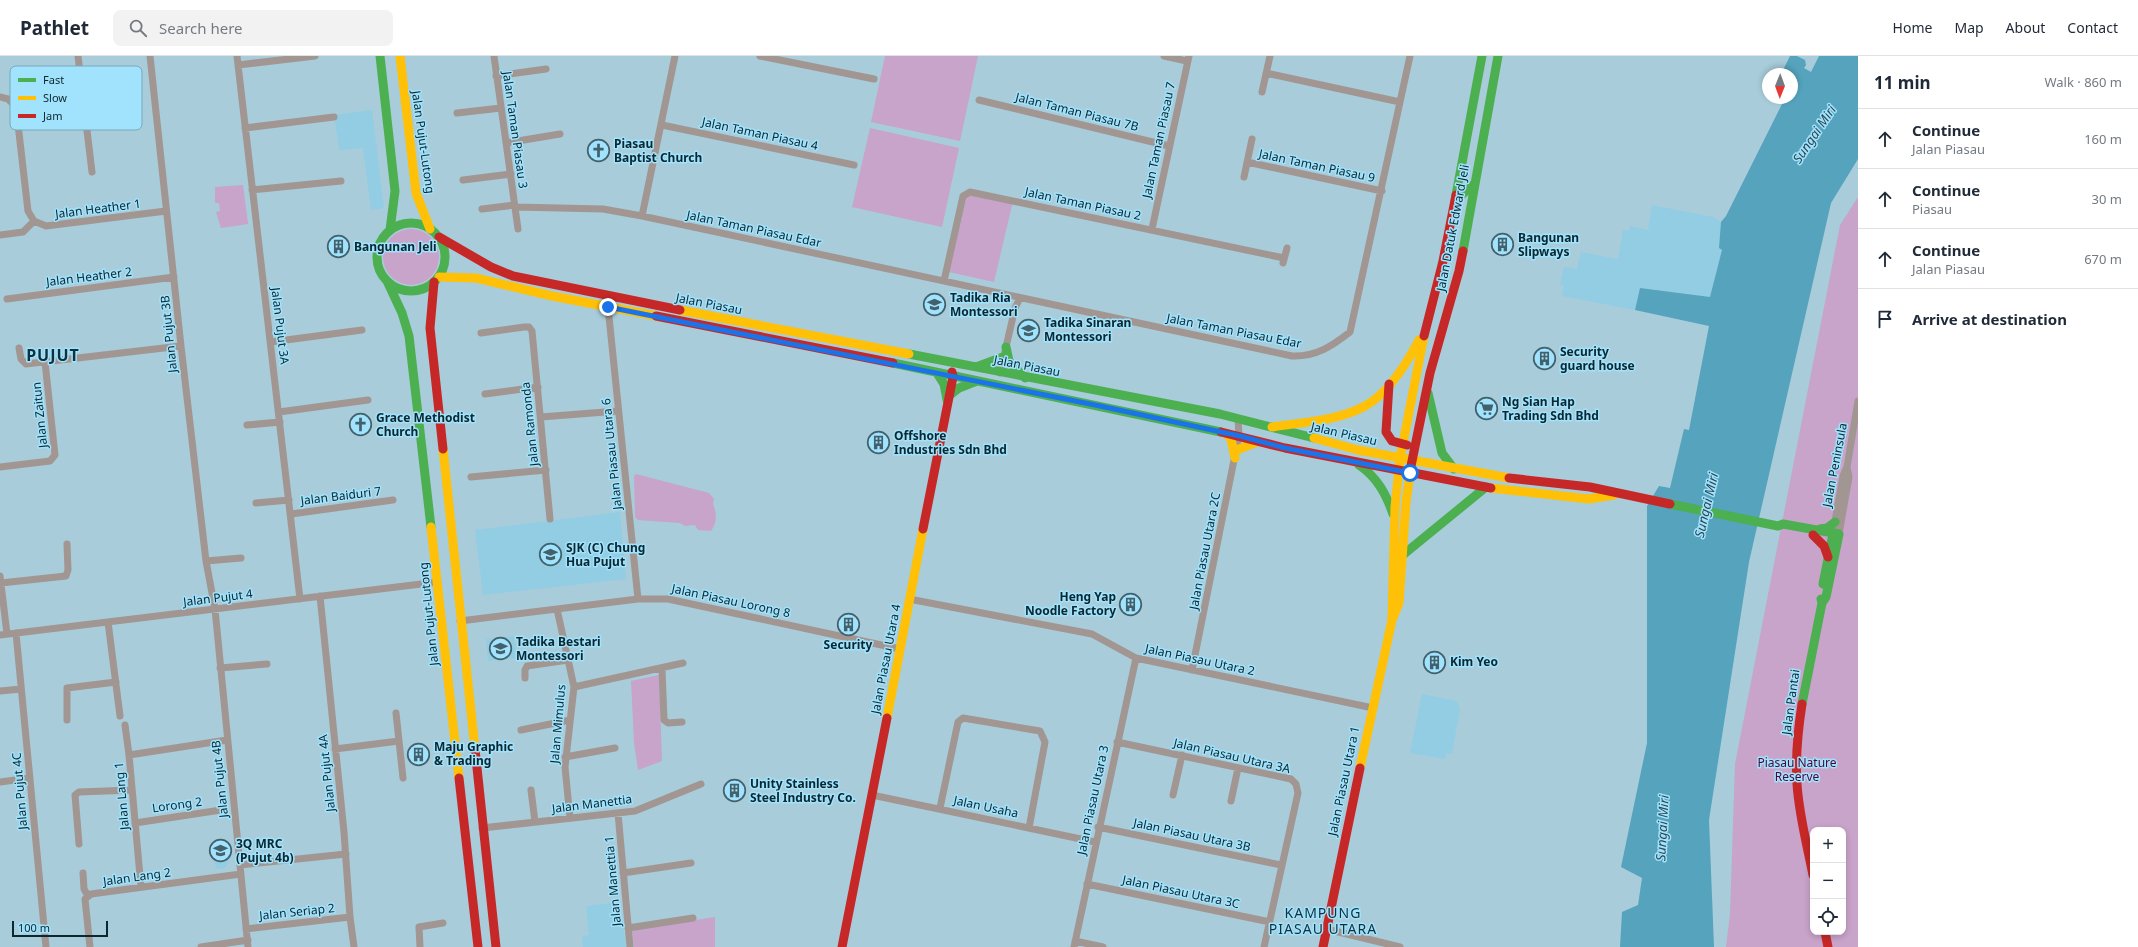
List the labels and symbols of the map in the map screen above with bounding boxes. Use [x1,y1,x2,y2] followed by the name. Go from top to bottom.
[10,66,142,130] legend
[1762,68,1798,104] north arrow
[499,69,532,190] street label: Jalan Taman Piasau 3
[43,72,64,87] text: Fast
[1138,80,1179,200] street label: Jalan Taman Piasau 7
[408,88,439,195] street label: Jalan Pujut-Lutong
[1013,88,1141,135] street label: Jalan Taman Piasau 7B
[43,90,67,105] text: Slow
[1788,101,1840,166] water label: Sungai Miri
[42,108,62,123] text: Jam
[700,113,820,154] street label: Jalan Taman Piasau 4
[614,135,702,166] place label: Piasau Baptist Church
[585,138,611,164] church icon: Piasau Baptist Church
[1257,145,1377,186] street label: Jalan Taman Piasau 9
[1432,163,1473,294] street label: Jalan Datuk Edward Jeli
[1023,183,1143,224] street label: Jalan Taman Piasau 2
[53,195,142,222] street label: Jalan Heather 1
[684,206,823,251] street label: Jalan Taman Piasau Edar
[1518,229,1579,260] place label: Bangunan Slipways
[1490,232,1516,258] building icon: Bangunan Slipways
[325,234,351,260] building icon: Bangunan Jeli
[354,238,437,255] place label: Bangunan Jeli
[44,263,133,290] street label: Jalan Heather 2
[267,285,294,366] street label: Jalan Pujut 3A
[673,289,744,318] street label: Jalan Piasau
[950,289,1018,320] place label: Tadika Ria Montessori
[921,292,947,318] school or university icon: Tadika Ria Montessori
[156,294,181,375] street label: Jalan Pujut 3B
[599,298,617,316] route end
[1164,309,1303,352] street label: Jalan Taman Piasau Edar
[1044,314,1131,345] place label: Tadika Sinaran Montessori
[1016,317,1042,343] school or university icon: Tadika Sinaran Montessori
[1560,343,1635,374] place label: Security guard house
[26,344,80,366] district label: PUJUT
[1531,346,1557,372] building icon: Security guard house
[991,351,1062,380] street label: Jalan Piasau
[28,381,52,450] street label: Jalan Zaitun
[517,381,542,468] street label: Jalan Ramonda
[1502,393,1599,424] place label: Ng Sian Hap Trading Sdn Bhd
[1474,396,1500,422] supermarket icon: Ng Sian Hap Trading Sdn Bhd
[597,397,626,512] street label: Jalan Piasau Utara 6
[376,409,475,440] place label: Grace Methodist Church
[347,412,373,438] church icon: Grace Methodist Church
[1308,417,1379,449] street label: Jalan Piasau
[1818,421,1851,509] street label: Jalan Peninsula
[894,427,1007,458] place label: Offshore Industries Sdn Bhd
[866,430,892,456] building icon: Offshore Industries Sdn Bhd
[1401,464,1419,482] route start
[1690,470,1722,539] water label: Sungai Miri
[299,482,382,509] street label: Jalan Baiduri 7
[1185,490,1224,612] street label: Jalan Piasau Utara 2C
[566,539,645,570] place label: SJK (C) Chung Hua Pujut
[538,542,564,568] school or university icon: SJK (C) Chung Hua Pujut
[415,562,442,668] street label: Jalan Pujut-Lutong
[669,579,792,621] street label: Jalan Piasau Lorong 8
[181,585,254,610] street label: Jalan Pujut 4
[1025,588,1116,619] place label: Heng Yap Noodle Factory
[1118,591,1144,617] building icon: Heng Yap Noodle Factory
[866,602,905,716] street label: Jalan Piasau Utara 4
[835,611,861,637] building icon: Security
[516,633,601,664] place label: Tadika Bestari Montessori
[488,636,514,662] school or university icon: Tadika Bestari Montessori
[824,636,873,653] place label: Security
[1143,639,1257,679] street label: Jalan Piasau Utara 2
[1421,649,1447,675] building icon: Kim Yeo
[1450,653,1498,670] place label: Kim Yeo
[1777,668,1804,737] street label: Jalan Pantai
[545,683,569,765] street label: Jalan Mimulus
[1323,724,1363,838] street label: Jalan Piasau Utara 1
[314,733,339,813] street label: Jalan Pujut 4A
[1171,734,1293,777] street label: Jalan Piasau Utara 3A
[434,738,513,769] place label: Maju Graphic & Trading
[207,739,232,820] street label: Jalan Pujut 4B
[405,741,431,767] building icon: Maju Graphic & Trading
[1072,743,1112,857] street label: Jalan Piasau Utara 3
[8,751,31,831] street label: Jalan Pujut 4C
[1757,754,1837,785] park label: Piasau Nature Reserve
[110,761,133,832] street label: Jalan Lang 1
[750,775,856,806] place label: Unity Stainless Steel Industry Co.
[721,778,747,804] building icon: Unity Stainless Steel Industry Co.
[550,790,633,817] street label: Jalan Manettia
[951,791,1020,822] street label: Jalan Usaha
[151,793,203,816] street label: Lorong 2
[1651,794,1673,861] water label: Sungai Miri
[1131,814,1253,855] street label: Jalan Piasau Utara 3B
[236,835,294,866] place label: 3Q MRC (Pujut 4b)
[600,835,625,928] street label: Jalan Manettia 1
[208,838,234,864] school or university icon: 3Q MRC (Pujut 4b)
[101,863,172,890] street label: Jalan Lang 2
[1120,871,1242,912] street label: Jalan Piasau Utara 3C
[257,899,336,924] street label: Jalan Seriap 2
[1269,903,1377,938] district label: KAMPUNG PIASAU UTARA
[12,919,108,938] scale bar

